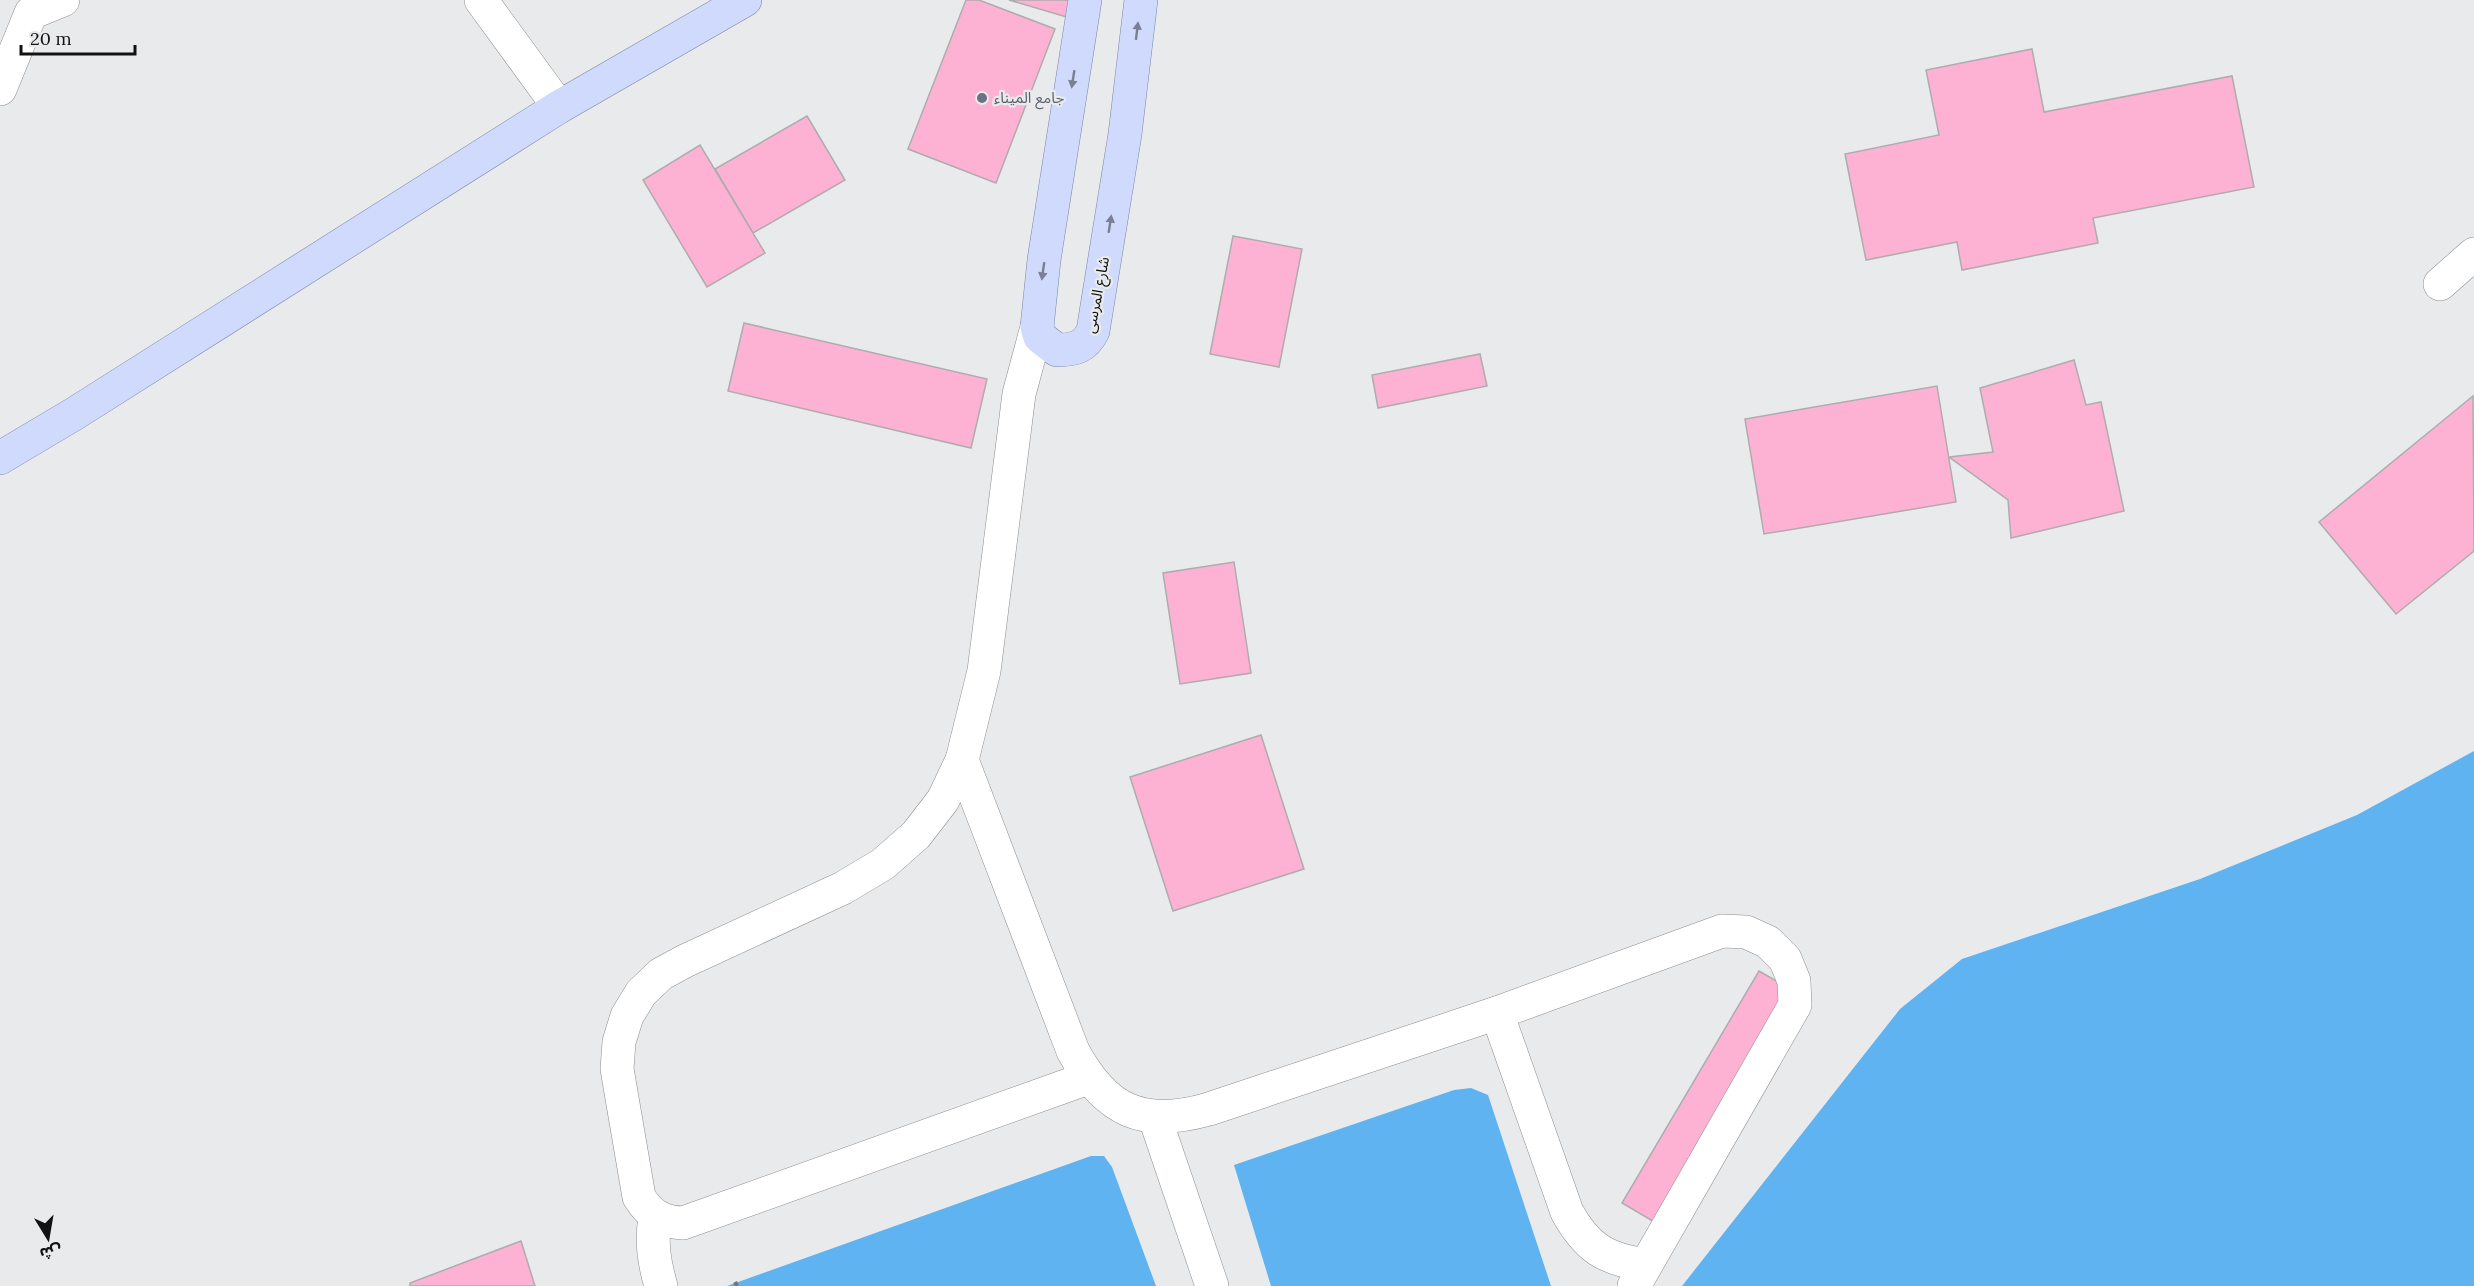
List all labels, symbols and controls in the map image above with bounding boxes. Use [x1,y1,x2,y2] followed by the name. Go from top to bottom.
[21,18,135,56] scale bar
[1133,22,1142,41] one-way arrow
[30,27,72,50] text: 20 m
[1068,69,1077,88] one-way arrow
[994,88,1065,110] place label: جامع الميناء
[975,91,989,105] marker: جامع الميناء
[1106,215,1115,234] one-way arrow
[1080,255,1116,335] street label: شارع المرسى
[1038,262,1047,281] one-way arrow
[18,1208,78,1268] north arrow
[38,1241,64,1265] text: ش

